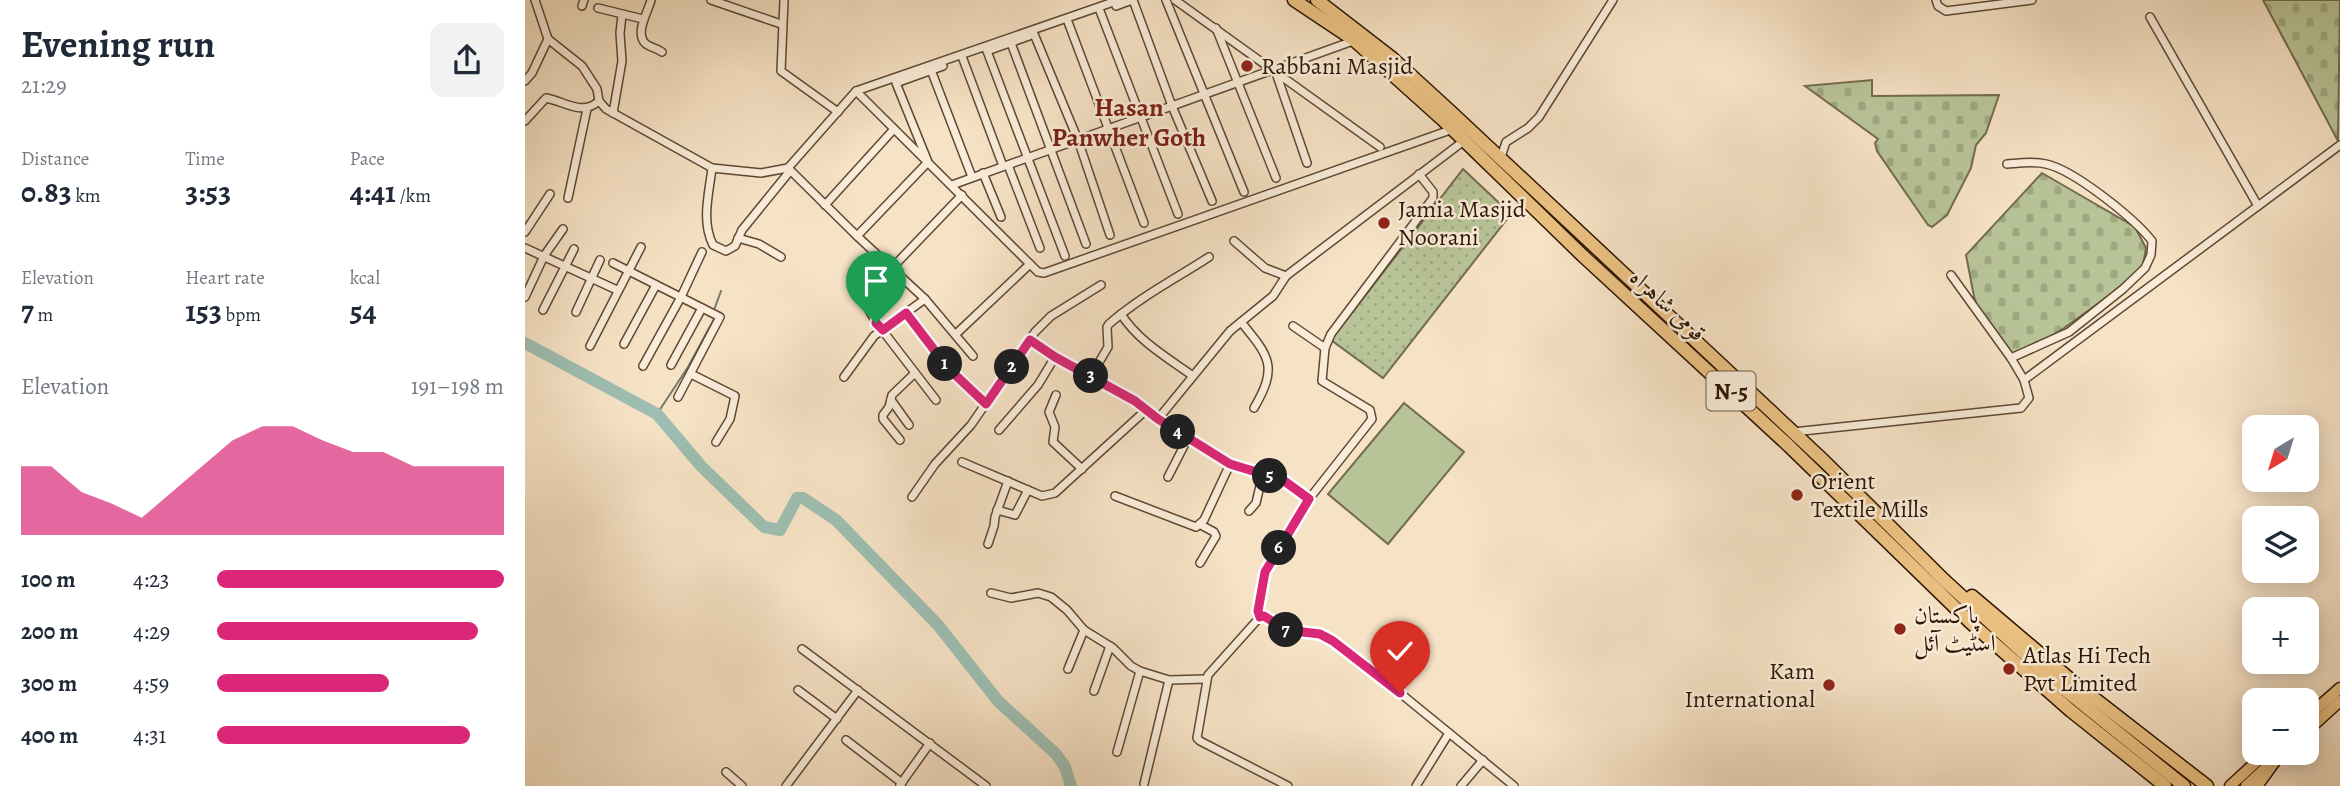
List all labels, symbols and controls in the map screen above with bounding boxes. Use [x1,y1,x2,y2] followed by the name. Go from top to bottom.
[21,18,215,70] text: Evening run
[430,23,504,97] button: share
[1261,50,1413,82] place label: Rabbani Masjid
[1239,58,1255,74] marker: Rabbani Masjid
[21,70,67,101] text: 21:29
[1052,90,1206,155] district label: Hasan Panwher Goth
[21,146,89,172] text: Distance
[185,146,225,172] text: Time
[350,146,385,172] text: Pace
[21,172,72,212] text: 0.83
[185,172,231,212] text: 3:53
[350,172,396,212] text: 4:41
[72,183,101,209] text: km
[396,183,431,209] text: /km
[1398,193,1526,253] place label: Jamia Masjid Noorani
[1376,215,1392,231] marker: Jamia Masjid Noorani
[846,251,906,323] pin
[857,262,895,300] icon: arrive
[1623,262,1713,348] street label: قومی شاہراہ
[21,265,94,291] text: Elevation
[185,265,265,291] text: Heart rate
[350,265,380,291] text: kcal
[21,291,34,331] text: 7
[185,291,222,331] text: 153
[350,291,377,331] text: 54
[34,302,53,328] text: m
[222,302,261,328] text: bpm
[927,346,963,382] pin: 1
[941,350,948,376] text: 1
[995,350,1029,384] pin: 2
[1007,353,1016,379] text: 2
[1073,358,1109,394] pin: 3
[1086,362,1095,388] text: 3
[21,371,109,402] text: Elevation
[411,371,504,402] text: 191–198 m
[1707,372,1755,410] road number: N-5
[1161,414,1195,450] pin: 4
[2242,415,2319,492] north arrow
[2242,415,2319,765] map controls
[1173,418,1182,444] text: 4
[1253,458,1287,494] pin: 5
[1265,462,1274,488] text: 5
[1811,465,1929,525] place label: Orient Textile Mills
[1789,487,1805,503] marker: Orient Textile Mills
[2242,506,2319,583] button: layers
[1261,530,1297,566] pin: 6
[1274,534,1283,560] text: 6
[21,564,76,595] text: 100 m
[133,564,169,595] text: 4:23
[2242,597,2319,674] button: +
[1914,599,1996,660] place label: پاکستان اسٹیٹ آئل
[1269,612,1303,648] pin: 7
[21,616,79,647] text: 200 m
[133,616,170,647] text: 4:29
[1281,616,1290,642] text: 7
[1370,621,1430,693] pin
[1892,621,1908,637] marker: پاکستان اسٹیٹ آئل
[1381,632,1419,670] icon: check
[2022,639,2151,699] place label: Atlas Hi Tech Pvt Limited
[1684,655,1815,715] place label: Kam International
[2001,661,2017,677] marker: Atlas Hi Tech Pvt Limited
[21,668,77,699] text: 300 m
[133,668,169,699] text: 4:59
[1821,677,1837,693] marker: Kam International
[2242,688,2319,765] button: −
[21,720,78,751] text: 400 m
[133,720,166,751] text: 4:31

